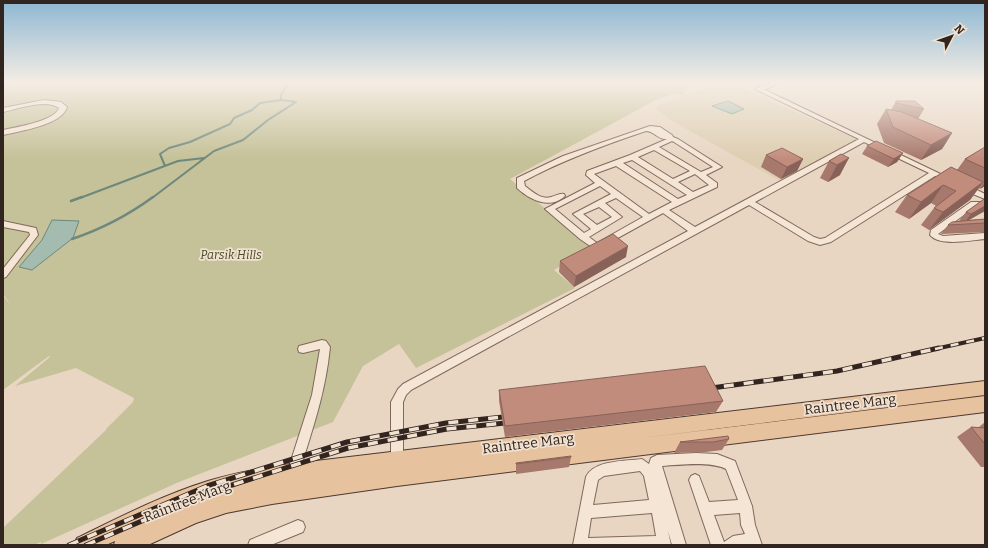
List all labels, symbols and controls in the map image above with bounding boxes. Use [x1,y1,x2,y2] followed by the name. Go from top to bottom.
[932,16,972,56] north arrow
[951,22,967,38] text: N
[200,248,262,262] park label: Parsik Hills
[803,390,897,419] street label: Raintree Marg
[481,429,575,458] street label: Raintree Marg
[141,477,233,526] street label: Raintree Marg

